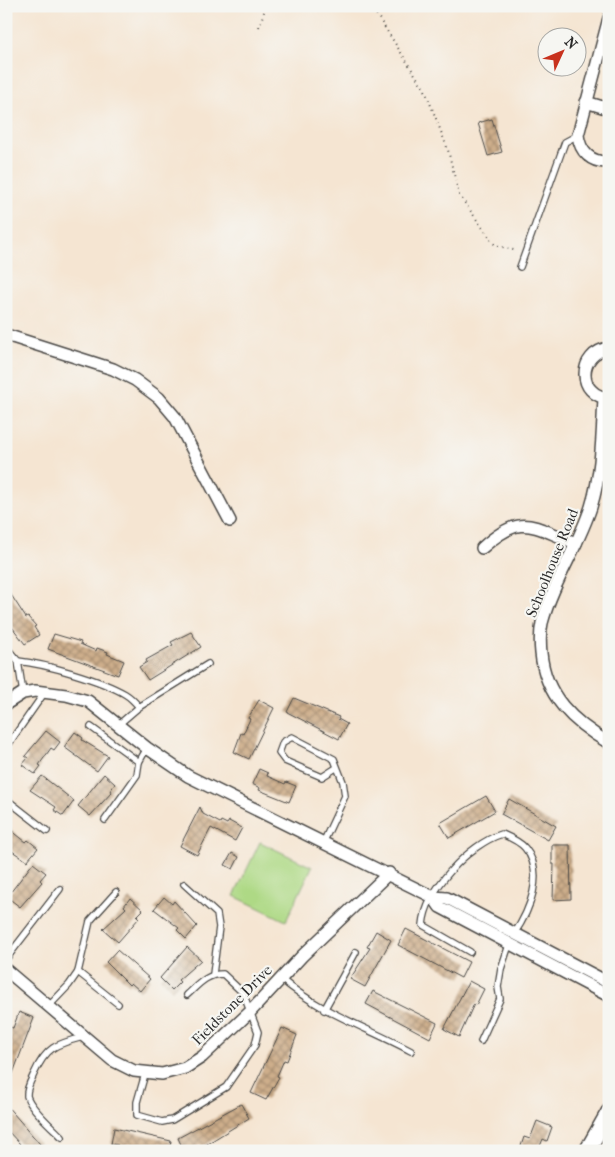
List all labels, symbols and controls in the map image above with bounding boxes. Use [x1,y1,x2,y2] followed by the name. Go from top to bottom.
[538,28,588,78] north arrow
[561,34,581,53] text: N
[522,505,582,620] street label: Schoolhouse Road
[188,961,276,1049] street label: Fieldstone Drive

